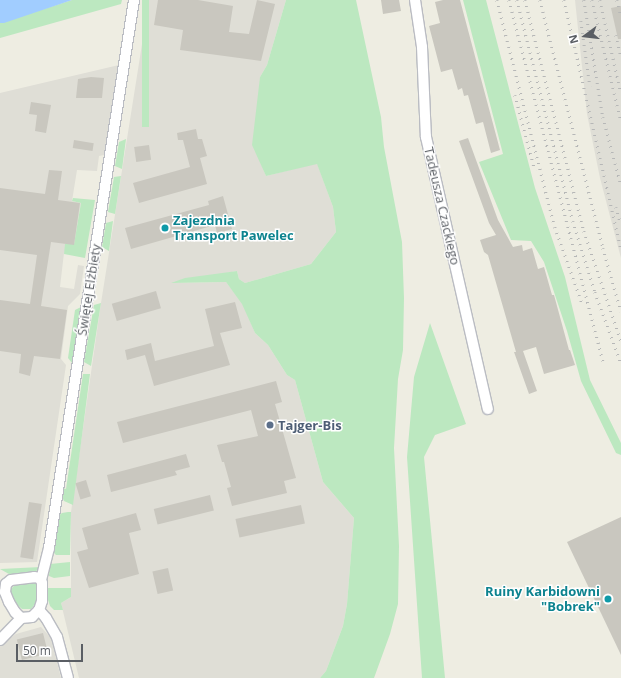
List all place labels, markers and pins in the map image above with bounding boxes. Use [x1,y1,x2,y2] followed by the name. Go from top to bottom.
[173,213,294,244] place label: Zajezdnia Transport Pawelec
[160,223,170,233] marker: Zajezdnia Transport Pawelec
[278,417,342,433] place label: Tajger-Bis
[265,420,275,430] marker: Tajger-Bis
[485,584,600,615] place label: Ruiny Karbidowni "Bobrek"
[603,594,613,604] marker: Ruiny Karbidowni "Bobrek"

